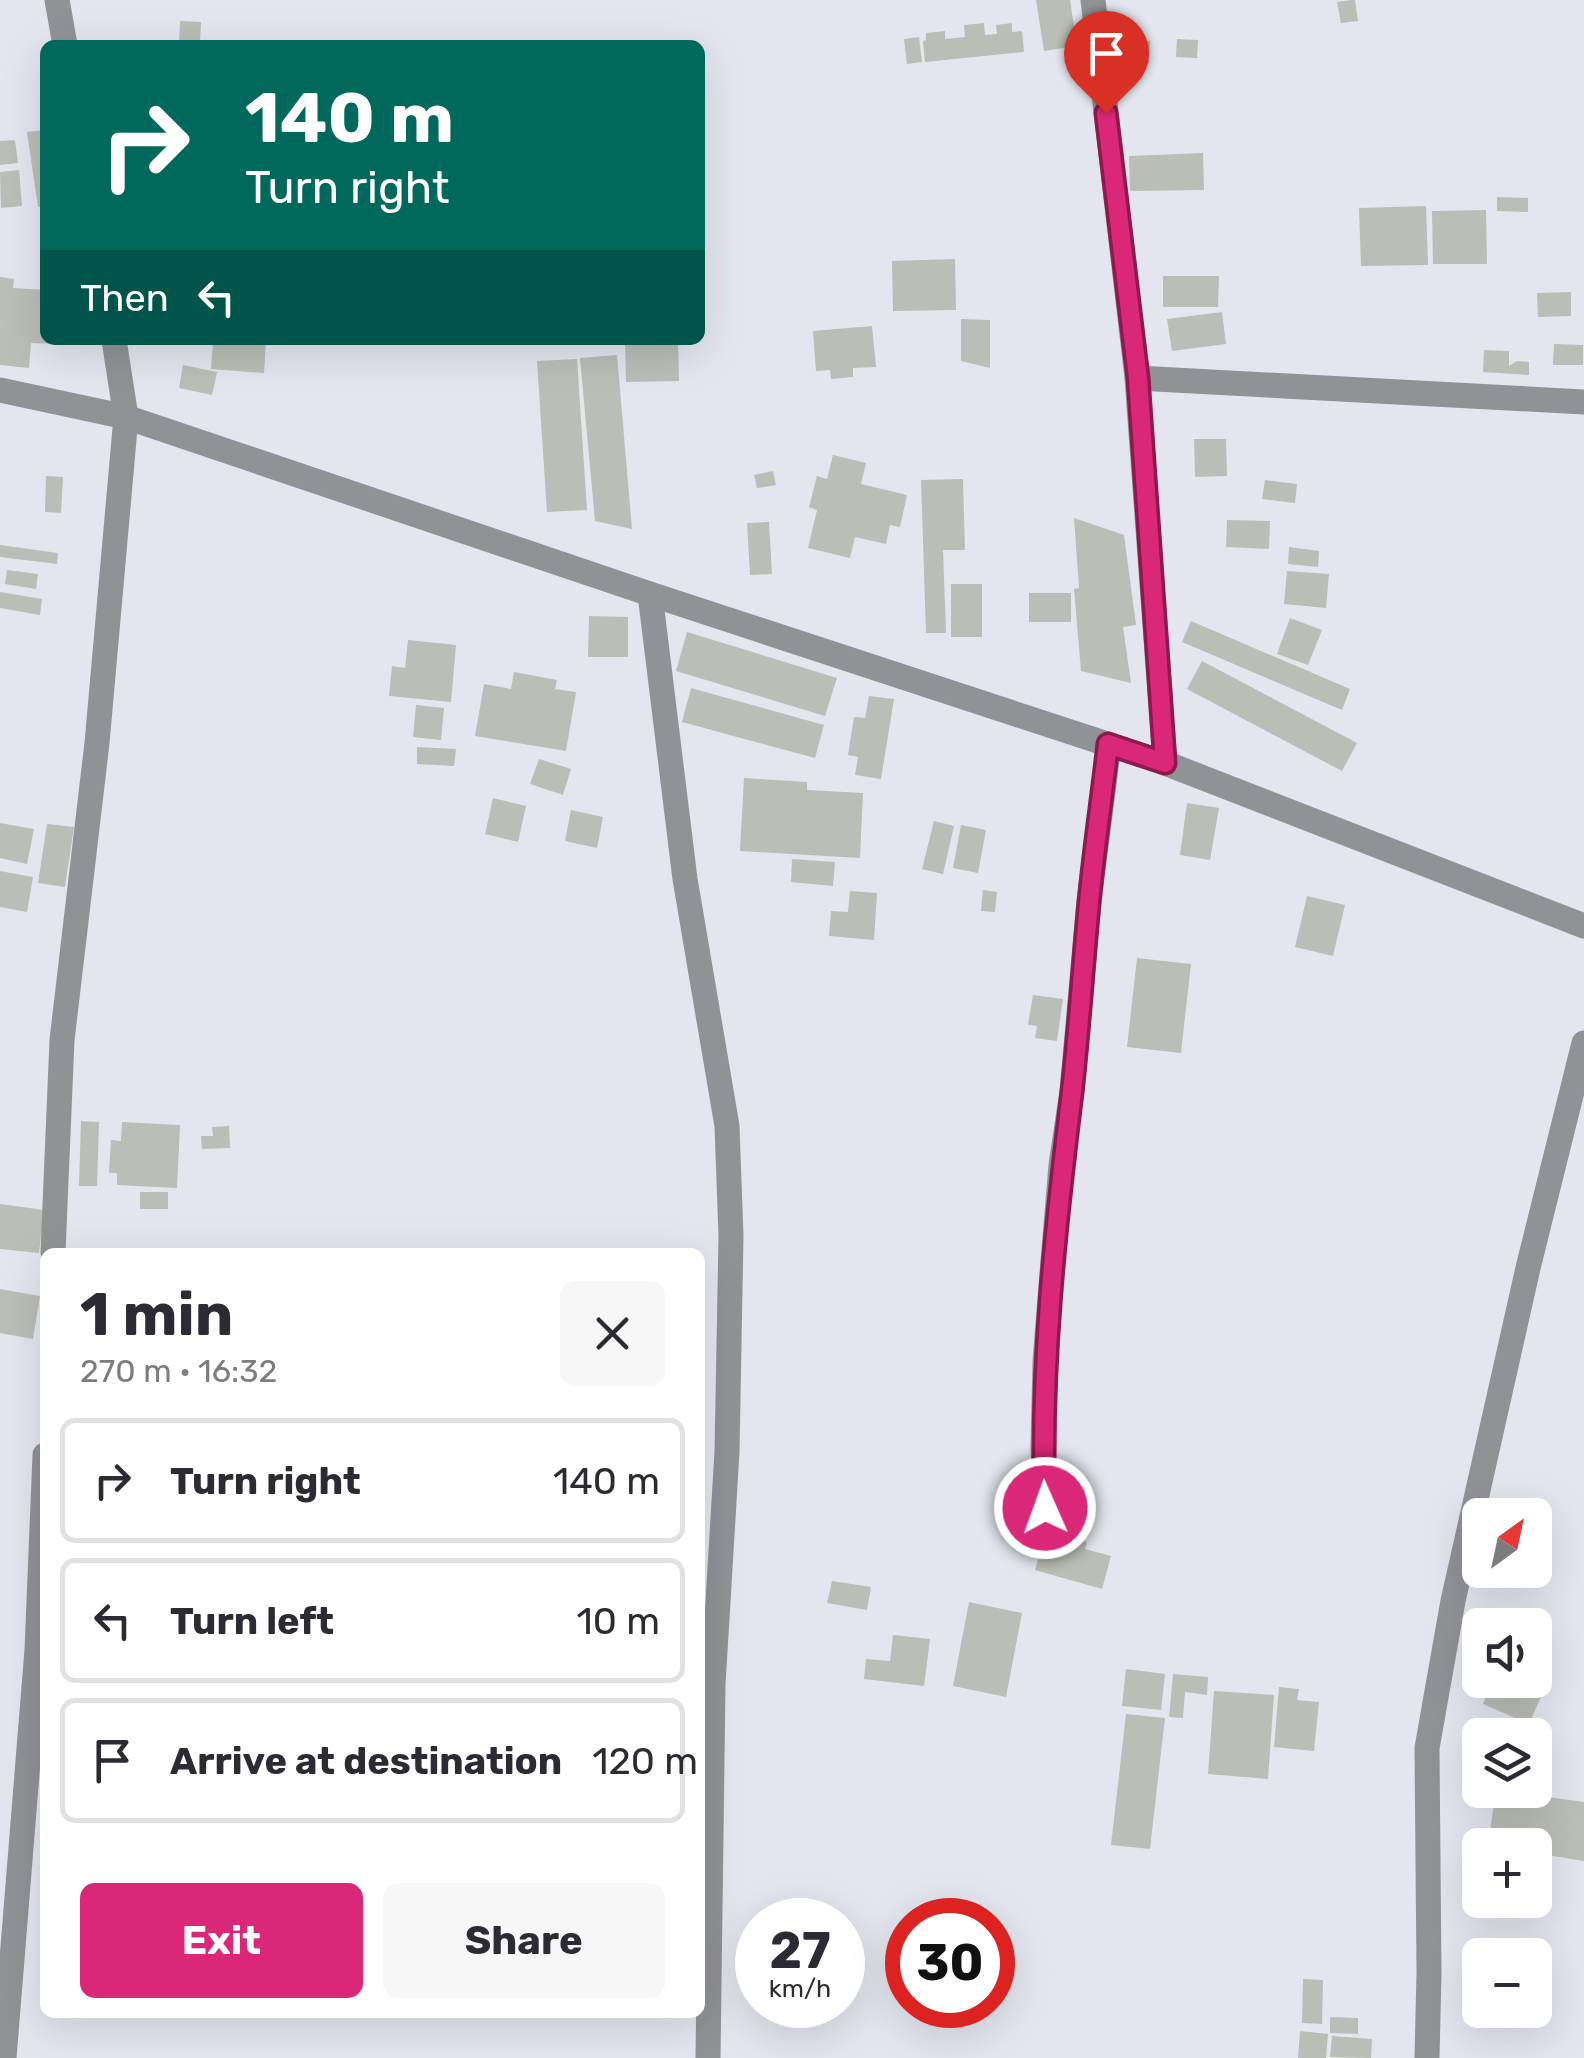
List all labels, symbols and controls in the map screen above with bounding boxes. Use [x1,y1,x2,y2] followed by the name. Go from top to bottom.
[1064,11,1149,114] pin
[1079,26,1134,81] icon: arrive
[245,77,454,160] text: 140 m
[80,80,210,210] icon: right
[245,161,449,214] text: Turn right
[189,270,244,325] icon: left
[80,275,169,321] text: Then
[80,1279,233,1350] text: 1 min
[560,1281,665,1386] button: close
[80,1352,277,1390] text: 270 m · 16:32
[85,1453,140,1508] icon: right
[993,1456,1097,1560] position arrow
[170,1458,361,1504] text: Turn right
[553,1458,660,1504] text: 140 m
[1462,1498,1552,1588] north arrow
[1462,1498,1552,2028] map controls
[85,1593,140,1648] icon: left
[170,1598,334,1644] text: Turn left
[577,1598,660,1644] text: 10 m
[1462,1608,1552,1698] button: sound
[1462,1718,1552,1808] button: layers
[85,1733,140,1788] icon: arrive
[170,1738,562,1784] text: Arrive at destination
[592,1738,698,1784] text: 120 m
[1462,1828,1552,1918] button: +
[80,1883,363,1998] button: Exit
[383,1883,665,1998] button: Share
[885,1898,1015,2028] speed limit sign: 30
[769,1921,831,1981] text: 27
[1462,1938,1552,2028] button: −
[769,1974,831,2003] text: km/h

